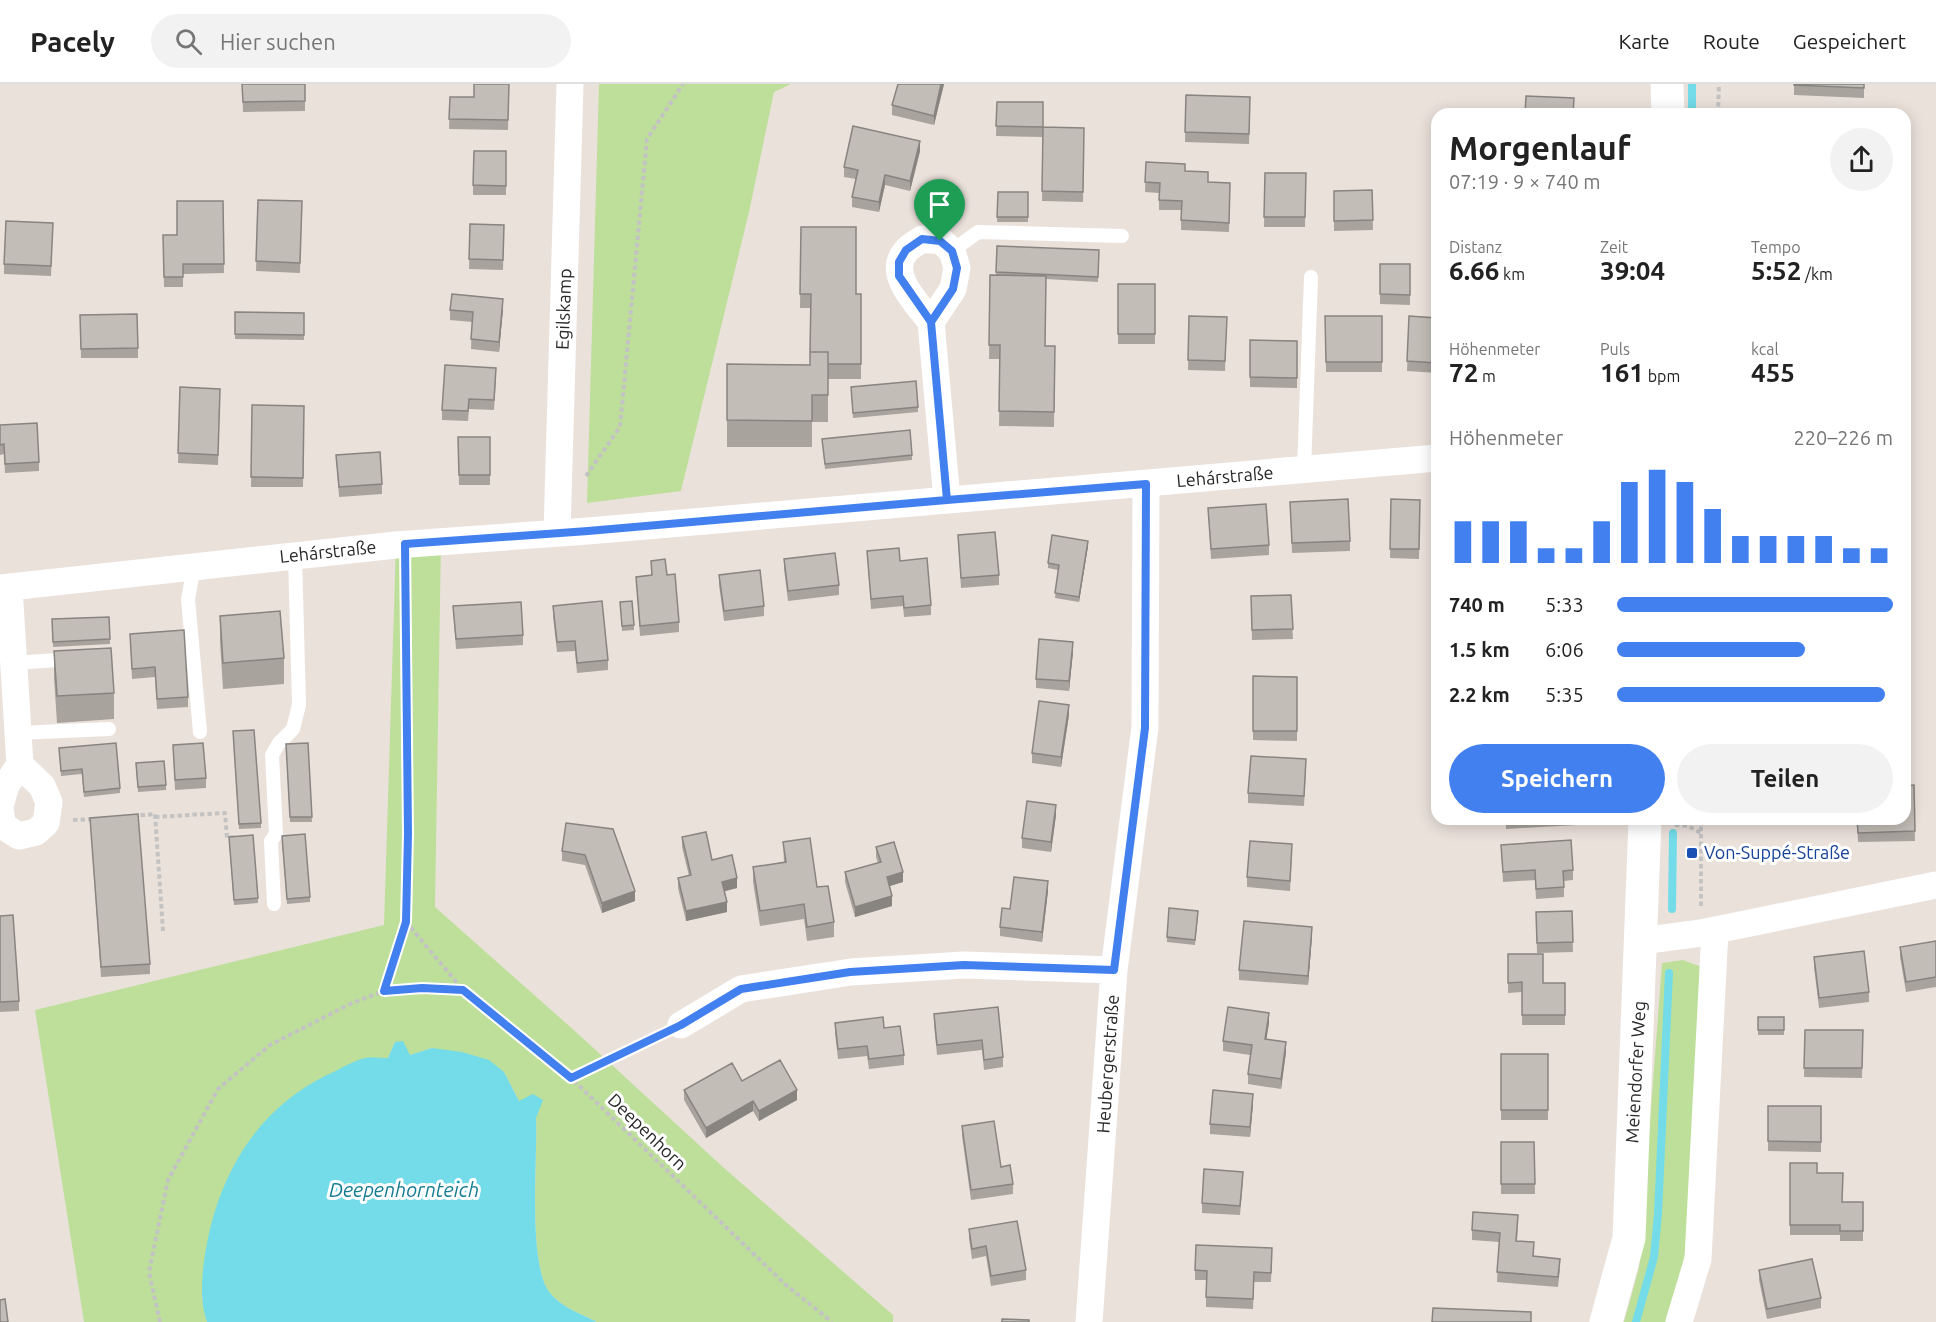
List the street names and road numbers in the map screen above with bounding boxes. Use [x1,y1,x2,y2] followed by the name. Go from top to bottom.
[552,268,574,350] street label: Egilskamp
[1176,462,1274,490] street label: Lehárstraße
[279,536,377,566] street label: Lehárstraße
[1092,994,1122,1134] street label: Heubergerstraße
[1621,1000,1649,1144] street label: Meiendorfer Weg
[604,1089,691,1174] street label: Deepenhorn

